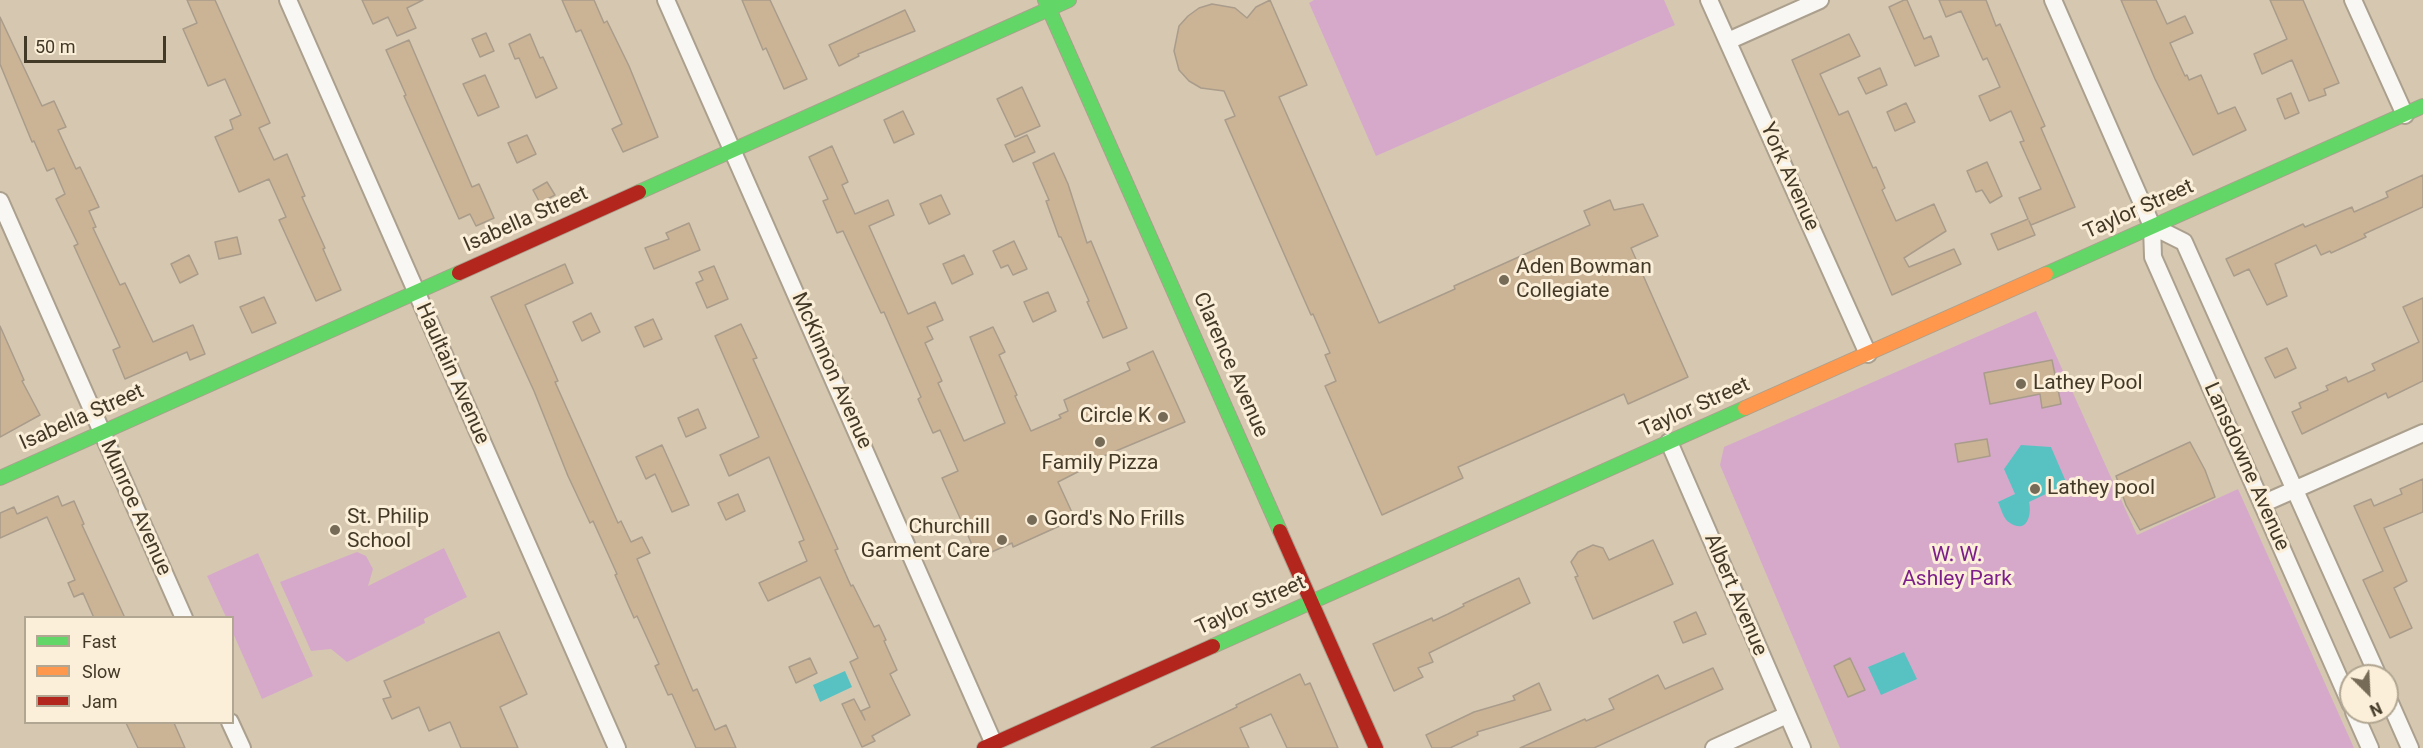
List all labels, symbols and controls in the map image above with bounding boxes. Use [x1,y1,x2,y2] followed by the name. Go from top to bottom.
[27,24,170,62] scale bar
[35,36,75,57] text: 50 m
[1754,119,1824,235] street label: York Avenue
[2080,175,2198,245] street label: Taylor Street
[460,181,592,259] street label: Isabella Street
[1516,255,1652,305] place label: Aden Bowman Collegiate
[1497,273,1511,287] marker: Aden Bowman Collegiate
[785,289,877,453] street label: McKinnon Avenue
[1187,289,1273,441] street label: Clarence Avenue
[410,299,494,449] street label: Haultain Avenue
[2033,371,2142,397] place label: Lathey Pool
[1636,373,1754,443] street label: Taylor Street
[2014,377,2028,391] marker: Lathey Pool
[16,379,148,457] street label: Isabella Street
[2198,379,2294,555] street label: Lansdowne Avenue
[1080,404,1151,430] place label: Circle K
[1156,410,1170,424] marker: Circle K
[1093,435,1107,449] marker: Family Pizza
[94,436,176,580] street label: Munroe Avenue
[1041,451,1159,477] place label: Family Pizza
[2047,476,2155,502] place label: Lathey pool
[2028,482,2042,496] marker: Lathey pool
[347,505,429,555] place label: St. Philip School
[1044,507,1185,533] place label: Gord's No Frills
[1025,513,1039,527] marker: Gord's No Frills
[861,515,990,565] place label: Churchill Garment Care
[328,523,342,537] marker: St. Philip School
[1698,530,1772,660] street label: Albert Avenue
[995,533,1009,547] marker: Churchill Garment Care
[1902,543,2012,593] park label: W. W. Ashley Park
[1192,571,1310,641] street label: Taylor Street
[24,616,234,724] legend
[82,631,117,652] text: Fast
[82,661,121,682] text: Slow
[2339,664,2399,724] north arrow
[82,691,118,712] text: Jam
[2367,698,2385,720] text: N

